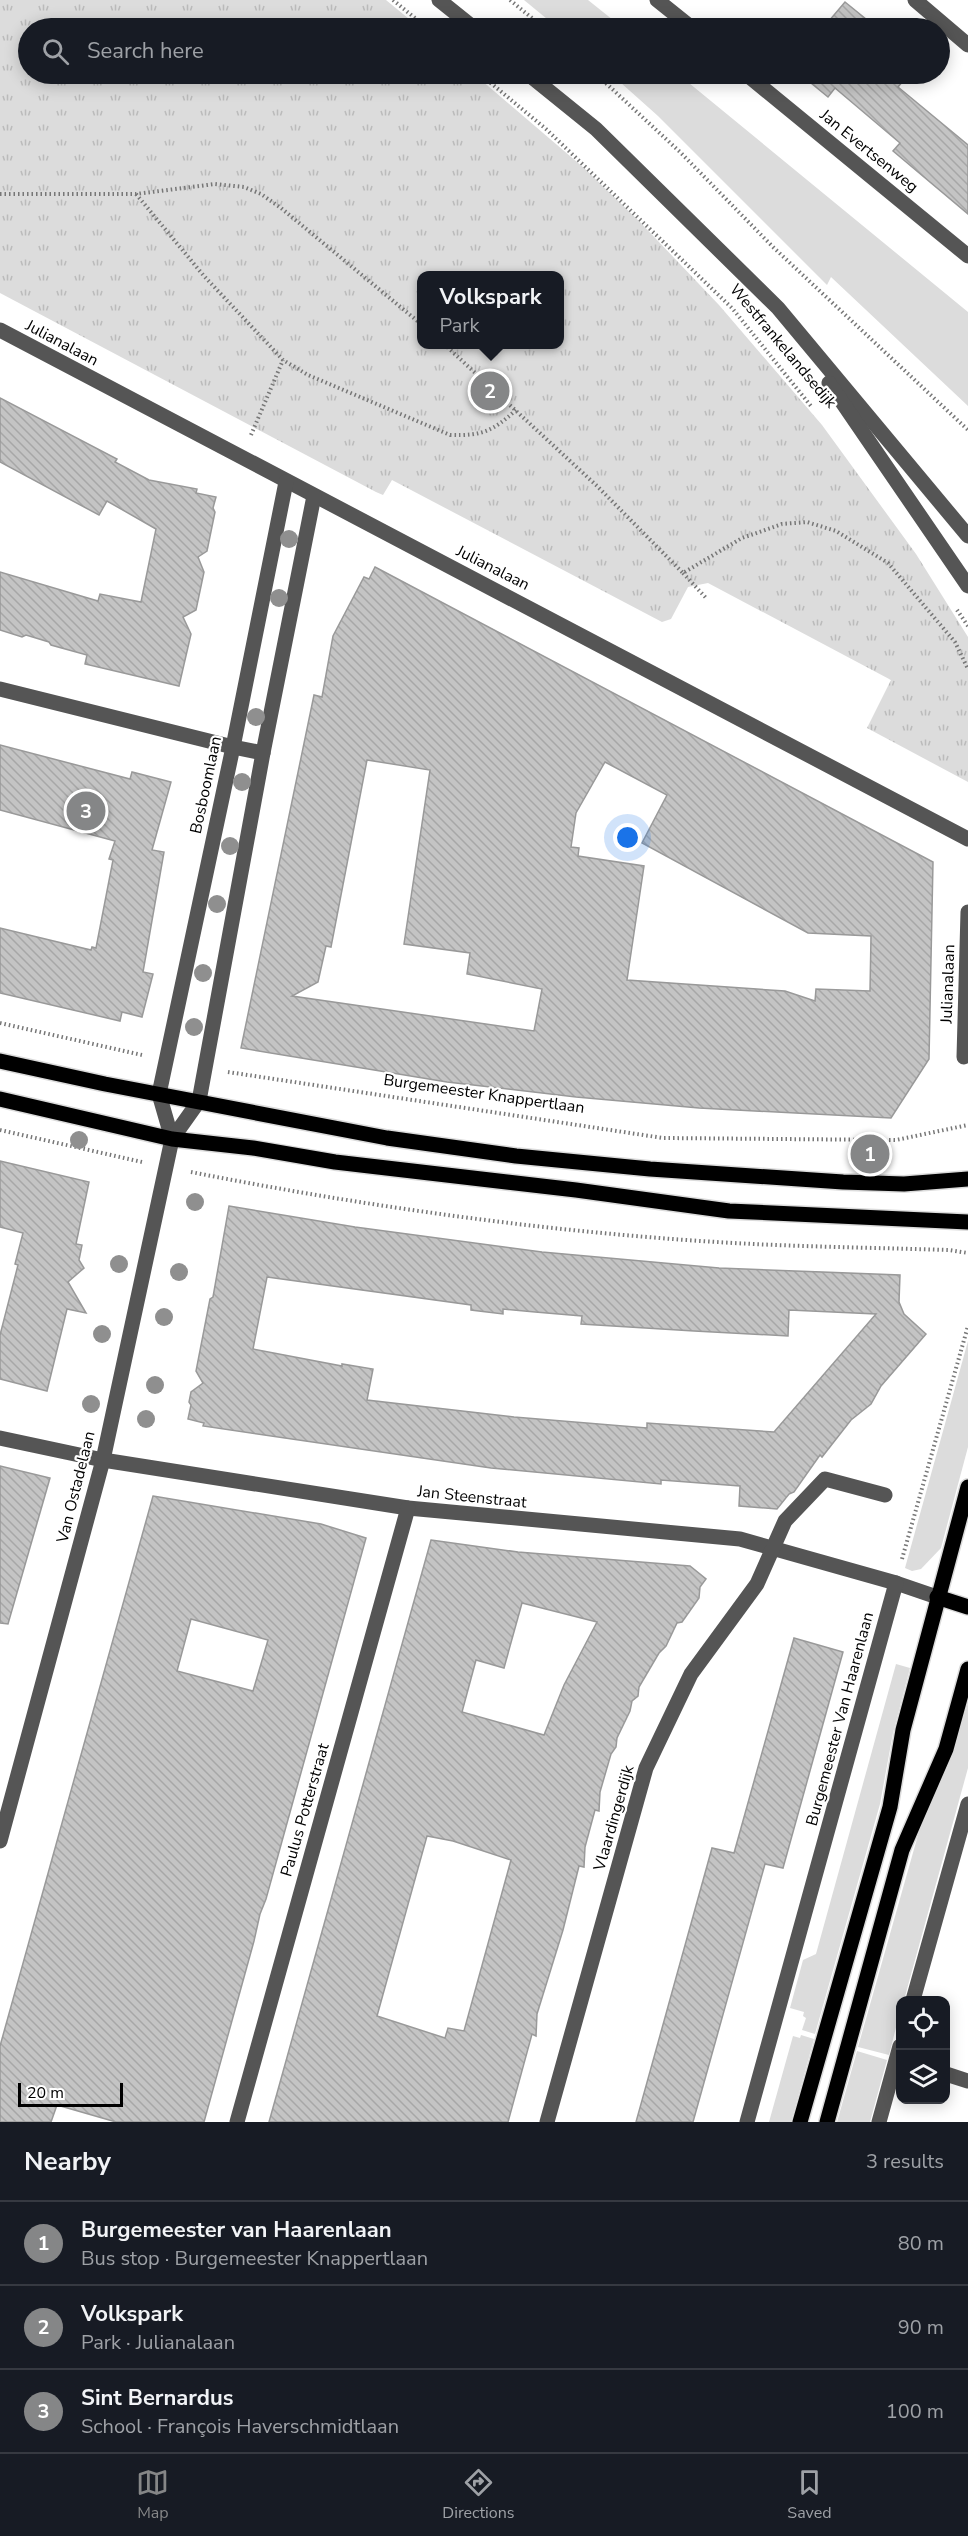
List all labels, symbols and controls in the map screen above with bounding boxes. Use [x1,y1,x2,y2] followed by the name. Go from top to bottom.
[18,18,950,84] search box
[39,35,72,68] icon: search
[87,36,204,66] text: Search here
[814,104,923,198] street label: Jan Evertsenweg
[417,271,564,349] popup
[724,279,842,414] street label: Westfrankelandsedijk
[440,282,542,312] text: Volkspark
[440,312,479,339] text: Park
[21,314,102,371] street label: Julianalaan
[470,368,510,414] pin: 2
[452,540,533,596] street label: Julianalaan
[185,734,227,836] street label: Bosboomlaan
[66,788,106,834] pin: 3
[613,823,642,852] your location
[936,944,960,1025] street label: Julianalaan
[382,1069,586,1119] street label: Burgemeester Knappertlaan
[850,1132,890,1176] pin: 1
[51,1429,101,1546] street label: Van Ostadelaan
[415,1480,528,1514] street label: Jan Steenstraat
[801,1610,879,1828] street label: Burgemeester Van Haarenlaan
[275,1740,335,1879] street label: Paulus Potterstraat
[588,1762,640,1874] street label: Vlaardingerdijk
[896,1996,950,2104] map controls
[896,1996,950,2050] button: locate
[896,2050,950,2104] button: layers
[18,2080,123,2108] scale bar
[27,2082,64,2104] text: 20 m
[24,2144,111,2179] text: Nearby
[866,2148,944,2175] text: 3 results
[81,2215,392,2245] text: Burgemeester van Haarenlaan
[38,2230,50,2257] text: 1
[898,2230,944,2257] text: 80 m
[81,2245,428,2272] text: Bus stop · Burgemeester Knappertlaan
[81,2299,183,2329] text: Volkspark
[38,2314,50,2341] text: 2
[898,2314,944,2341] text: 90 m
[81,2329,235,2356] text: Park · Julianalaan
[81,2383,233,2413] text: Sint Bernardus
[38,2398,50,2425] text: 3
[886,2398,944,2425] text: 100 m
[81,2413,399,2440] text: School · François Haverschmidtlaan
[136,2466,169,2524] tab: Map
[442,2466,514,2524] tab: Directions
[787,2466,832,2524] tab: Saved

